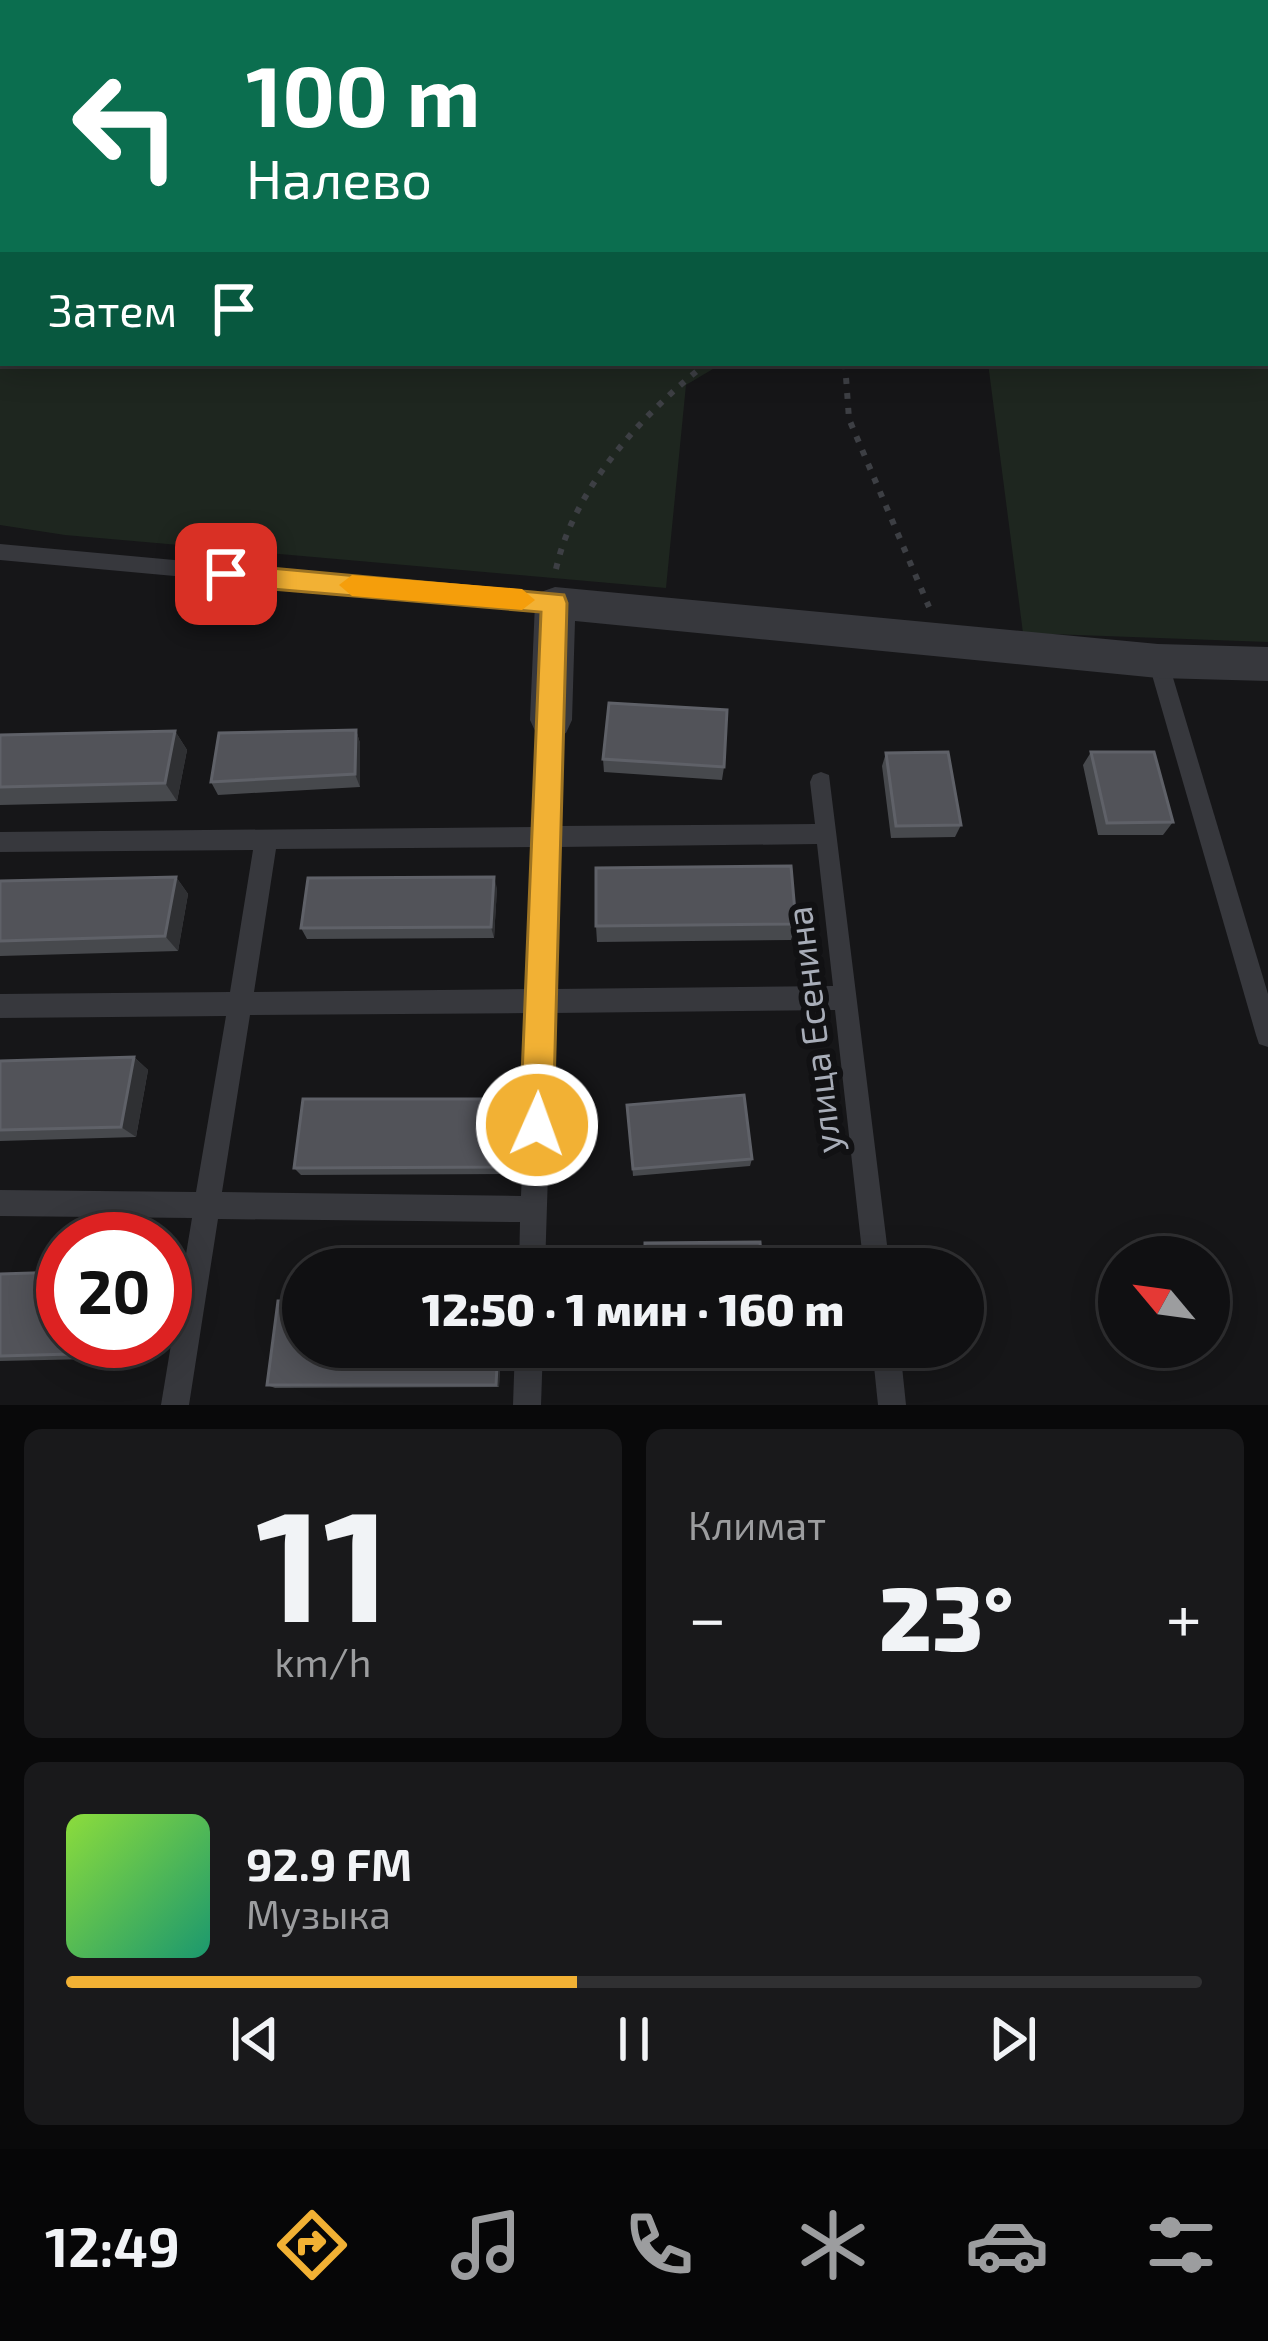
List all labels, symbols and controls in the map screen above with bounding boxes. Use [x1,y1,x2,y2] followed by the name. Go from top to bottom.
[246,43,480,144] text: 100 m
[48,48,204,204] icon: left
[246,145,432,210] text: Налево
[201,276,267,342] icon: arrive
[48,282,177,336] text: Затем
[175,523,277,625] pin
[193,541,259,607] icon: arrive
[776,904,849,1156] street label: улица Есенина
[474,1062,600,1188] position arrow
[36,1212,192,1368] speed limit sign: 20
[1098,1236,1230,1368] north arrow
[1098,1236,1230,1368] map controls
[422,1281,844,1335] text: 12:50 · 1 мин · 160 m
[256,1466,390,1653] text: 11
[688,1501,826,1548] text: Климат
[879,1561,1014,1669] text: 23°
[688,1576,727,1655] text: −
[1166,1576,1202,1655] text: +
[275,1638,371,1685] text: km/h
[246,1836,412,1890] text: 92.9 FM
[246,1890,391,1937] text: Музыка
[222,2006,288,2072] icon: previous
[601,2006,667,2072] icon: pause
[980,2006,1046,2072] icon: next
[270,2203,354,2287] icon: directions
[444,2203,528,2287] icon: music
[617,2203,701,2287] icon: phone
[791,2203,875,2287] icon: climate
[965,2203,1049,2287] icon: car
[1139,2203,1223,2287] icon: filters
[45,2213,180,2278] text: 12:49

